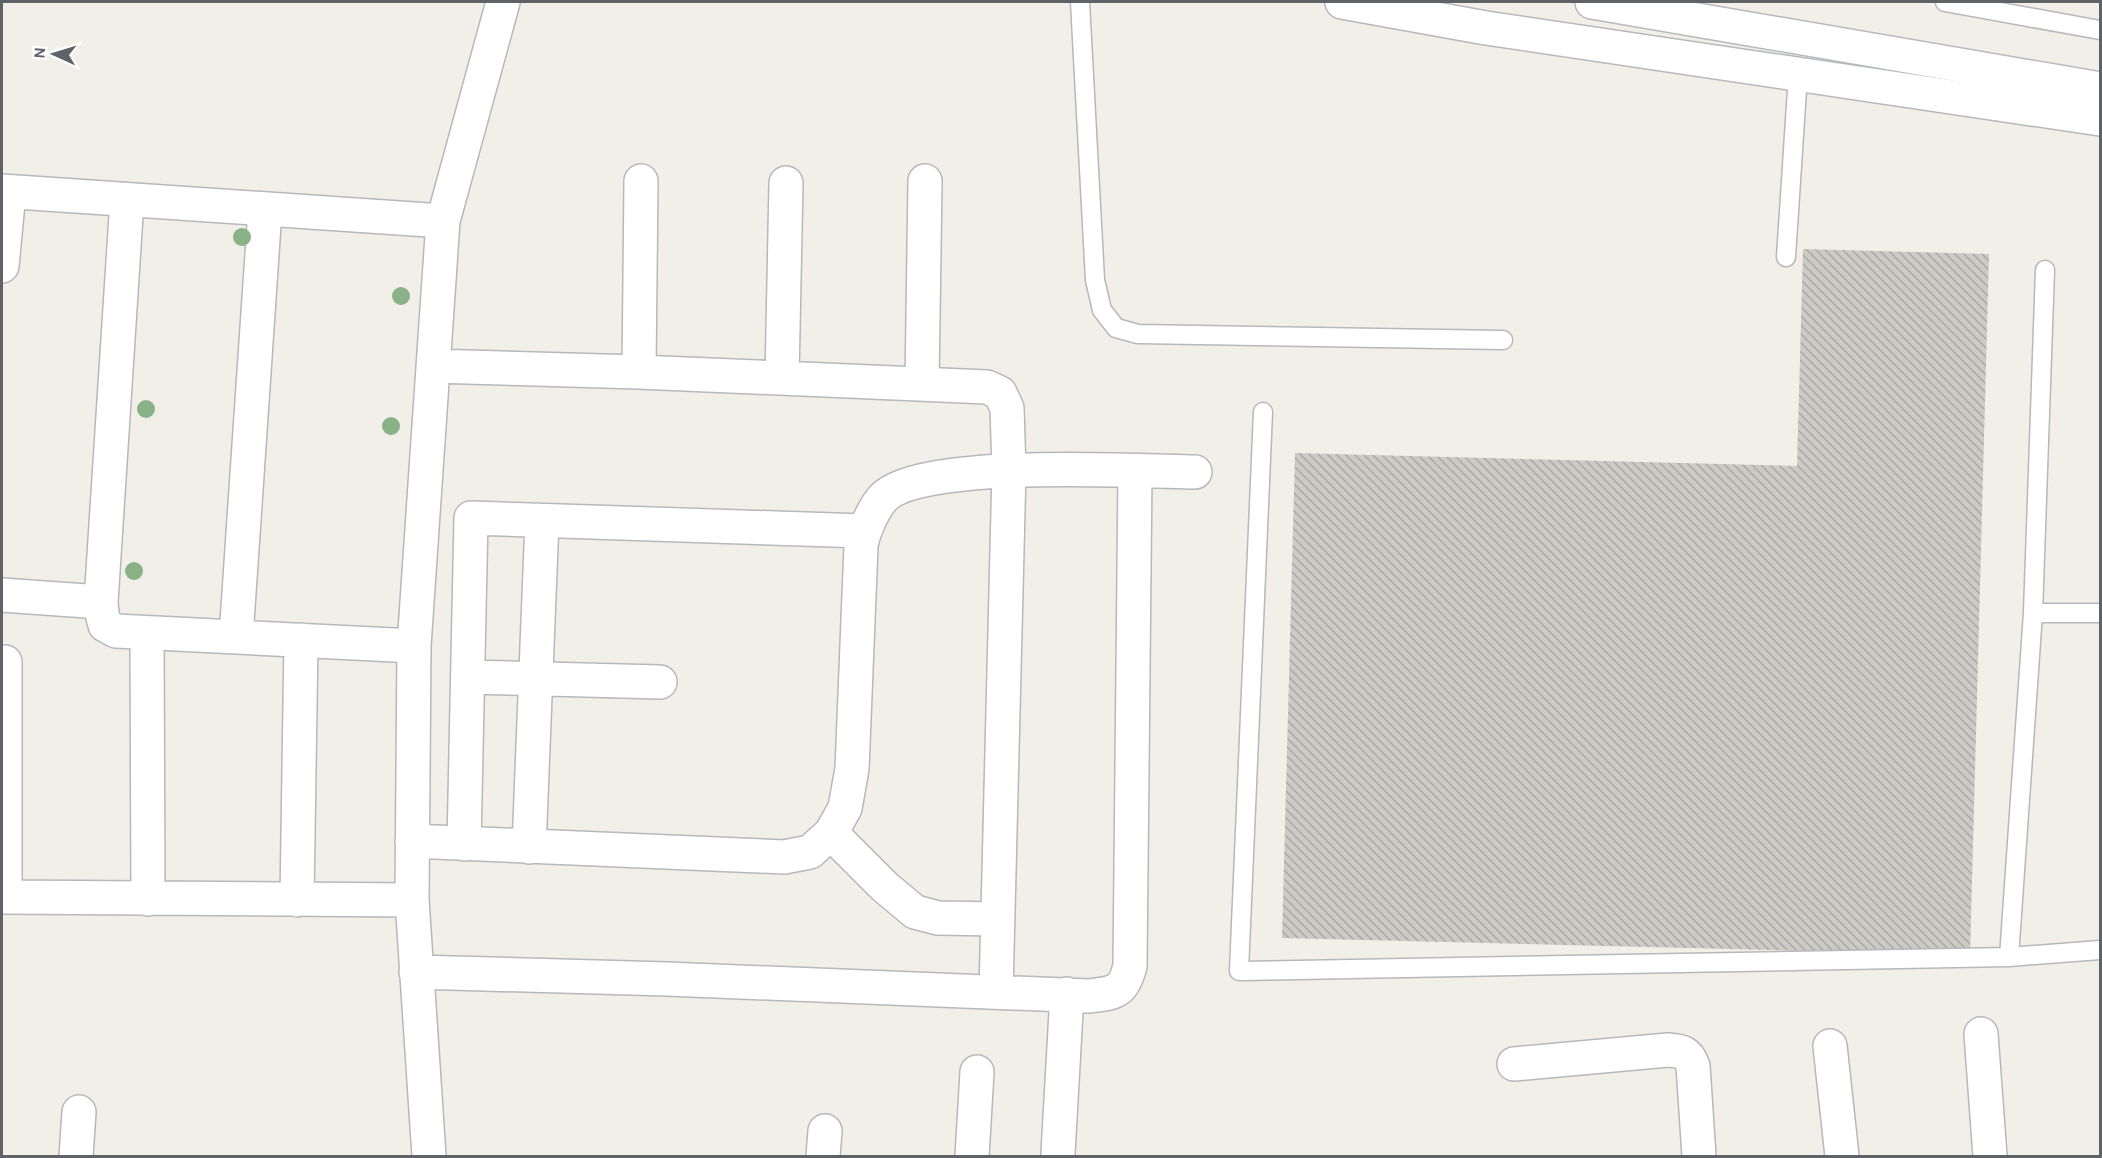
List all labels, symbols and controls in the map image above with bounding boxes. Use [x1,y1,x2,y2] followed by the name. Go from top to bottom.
[24,24,84,84] north arrow
[30,47,49,59] text: N

